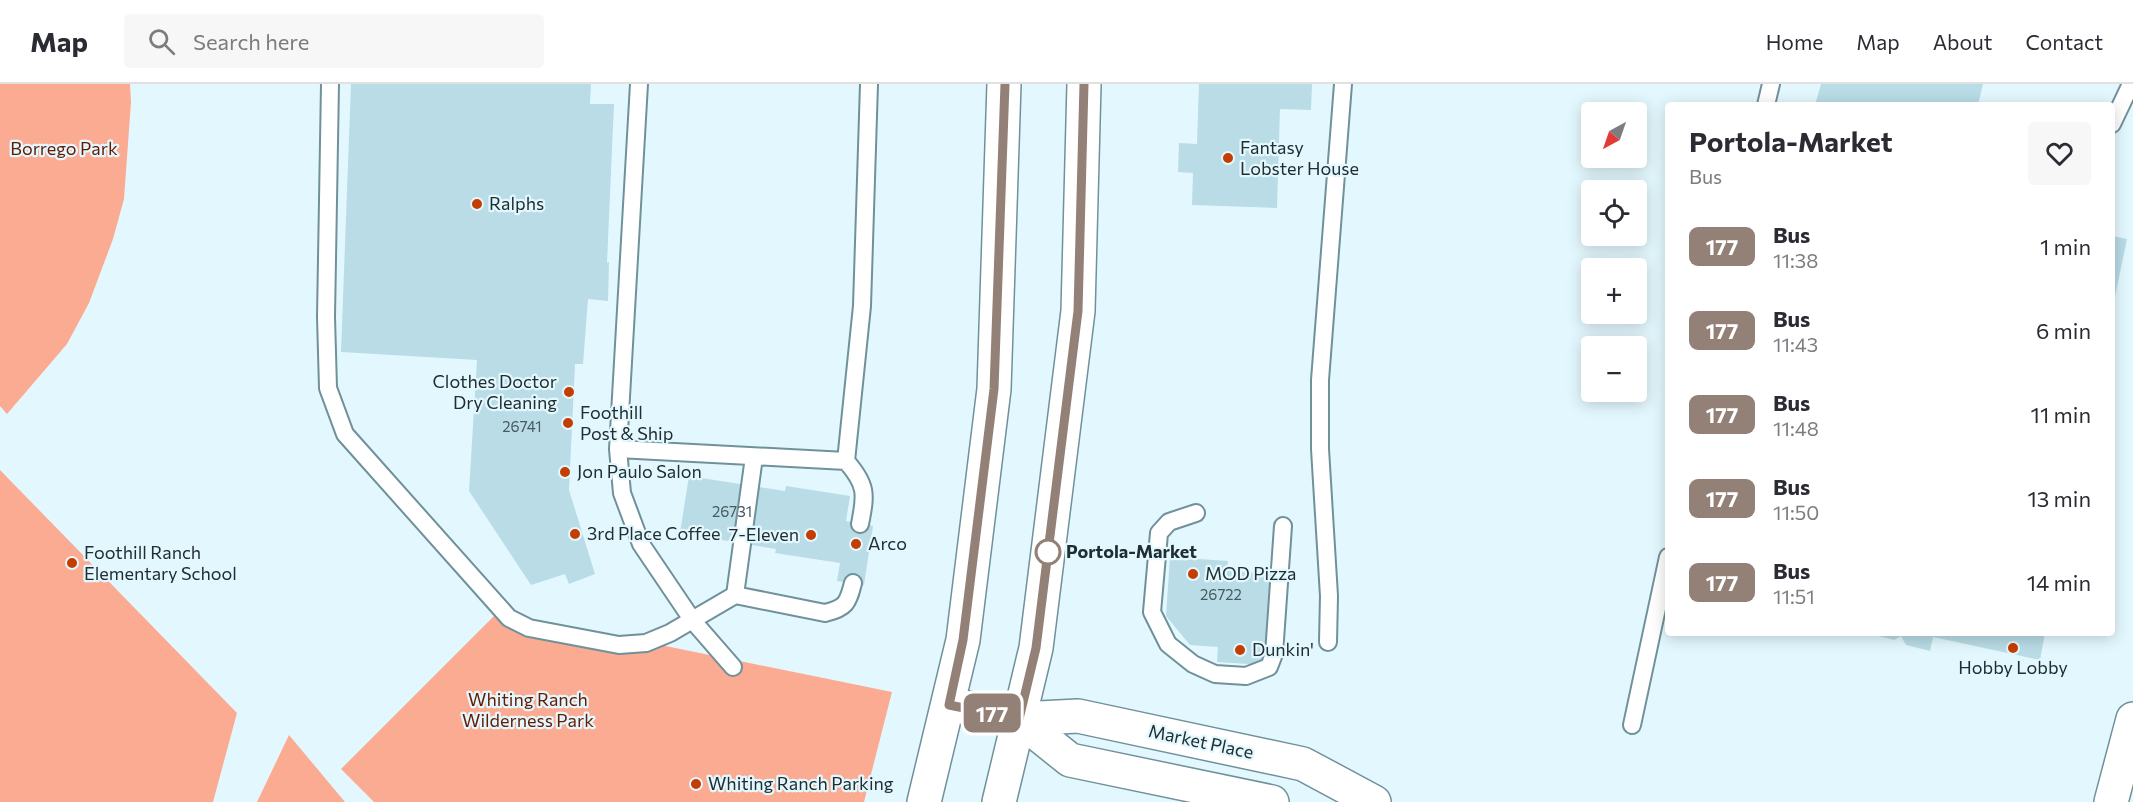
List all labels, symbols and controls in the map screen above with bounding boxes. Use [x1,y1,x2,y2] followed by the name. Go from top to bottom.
[124,14,544,68] search box
[30,24,88,58] text: Map
[145,25,178,58] icon: search
[193,28,309,55] text: Search here
[1766,29,1823,54] text: Home
[1856,29,1900,54] text: Map
[1933,29,1992,54] text: About
[2025,29,2103,54] text: Contact
[1581,102,1647,168] north arrow
[1581,102,1647,402] map controls
[2028,122,2091,185] button: heart
[1689,124,1892,158] text: Portola-Market
[1240,136,1359,179] place label: Fantasy Lobster House
[10,137,118,159] park label: Borrego Park
[1221,151,1235,165] marker: Fantasy Lobster House
[1689,164,1722,188] text: Bus
[1581,180,1647,246] button: locate
[489,192,544,214] place label: Ralphs
[470,197,484,211] marker: Ralphs
[1773,221,1810,248] text: Bus
[2040,233,2091,260] text: 1 min
[1706,234,1738,259] text: 177
[1773,248,1818,272] text: 11:38
[1581,258,1647,324] button: +
[1773,305,1810,332] text: Bus
[2036,317,2091,344] text: 6 min
[1706,318,1738,343] text: 177
[1773,332,1818,356] text: 11:43
[1581,336,1647,402] button: −
[433,370,557,413] place label: Clothes Doctor Dry Cleaning
[562,385,576,399] marker: Clothes Doctor Dry Cleaning
[1773,389,1810,416] text: Bus
[580,401,673,444] place label: Foothill Post & Ship
[2031,401,2091,428] text: 11 min
[1706,402,1738,427] text: 177
[561,416,575,430] marker: Foothill Post & Ship
[1773,416,1819,440] text: 11:48
[502,417,542,435] house number: 26741
[577,460,702,482] place label: Jon Paulo Salon
[558,465,572,479] marker: Jon Paulo Salon
[1773,473,1810,500] text: Bus
[2027,485,2091,512] text: 13 min
[1706,486,1738,511] text: 177
[1773,500,1819,524] text: 11:50
[712,502,752,520] house number: 26731
[587,522,720,544] place label: 3rd Place Coffee
[729,523,799,545] place label: 7-Eleven
[568,527,582,541] marker: 3rd Place Coffee
[804,528,818,542] marker: 7-Eleven
[868,532,907,554] place label: Arco
[849,537,863,551] marker: Arco
[1035,539,1061,565] marker: Portola-Market
[1066,540,1197,562] place label: Portola-Market
[84,541,237,584] place label: Foothill Ranch Elementary School
[65,556,79,570] marker: Foothill Ranch Elementary School
[1773,557,1810,584] text: Bus
[1205,562,1297,584] place label: MOD Pizza
[1186,567,1200,581] marker: MOD Pizza
[2027,569,2091,596] text: 14 min
[1706,570,1738,595] text: 177
[1773,584,1815,608] text: 11:51
[1200,585,1242,603] house number: 26722
[1252,638,1314,660] place label: Dunkin'
[2006,641,2020,655] marker: Hobby Lobby
[1233,643,1247,657] marker: Dunkin'
[1958,656,2068,678] place label: Hobby Lobby
[462,688,594,731] park label: Whiting Ranch Wilderness Park
[958,694,1026,732] line badge: 177
[976,701,1008,726] text: 177
[1147,719,1256,763] street label: Market Place
[708,772,894,794] place label: Whiting Ranch Parking
[689,777,703,791] marker: Whiting Ranch Parking

